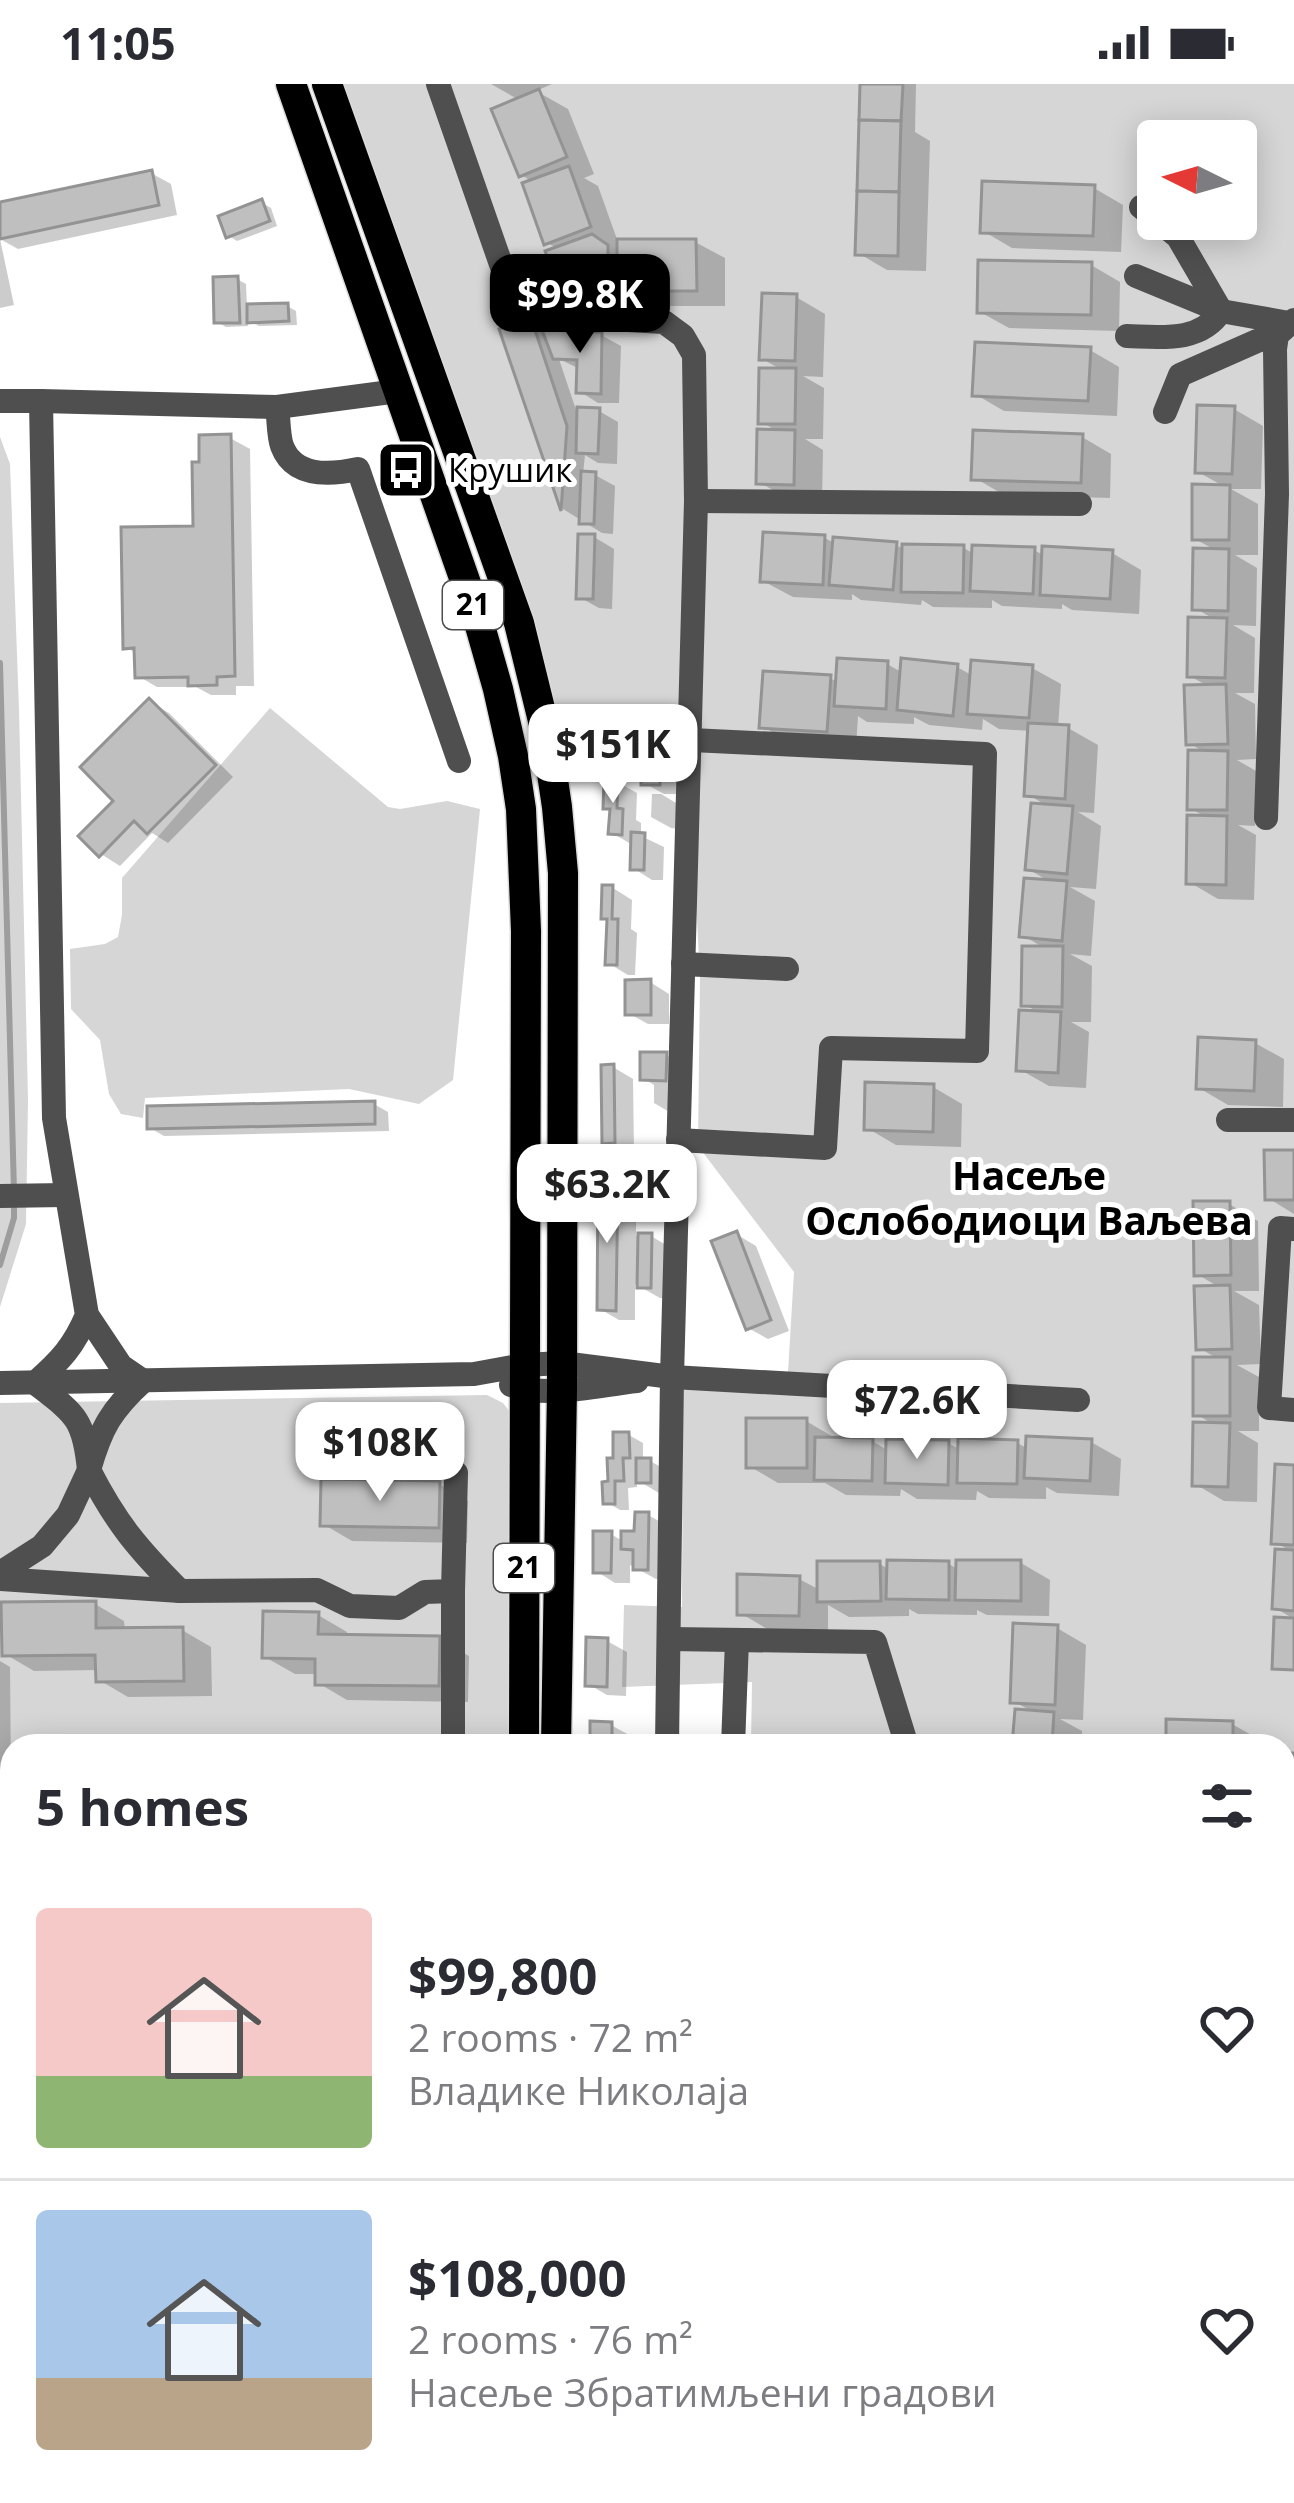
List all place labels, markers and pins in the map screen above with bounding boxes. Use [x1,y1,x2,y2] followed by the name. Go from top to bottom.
[482,254,678,356] pin: $99.8K
[375,439,437,501] bus stop icon: Крушик
[448,447,572,492] place label: Крушик
[529,704,697,806] pin: $151K
[509,1144,705,1246] pin: $63.2K
[819,1360,1015,1462] pin: $72.6K
[296,1402,464,1504] pin: $108K

